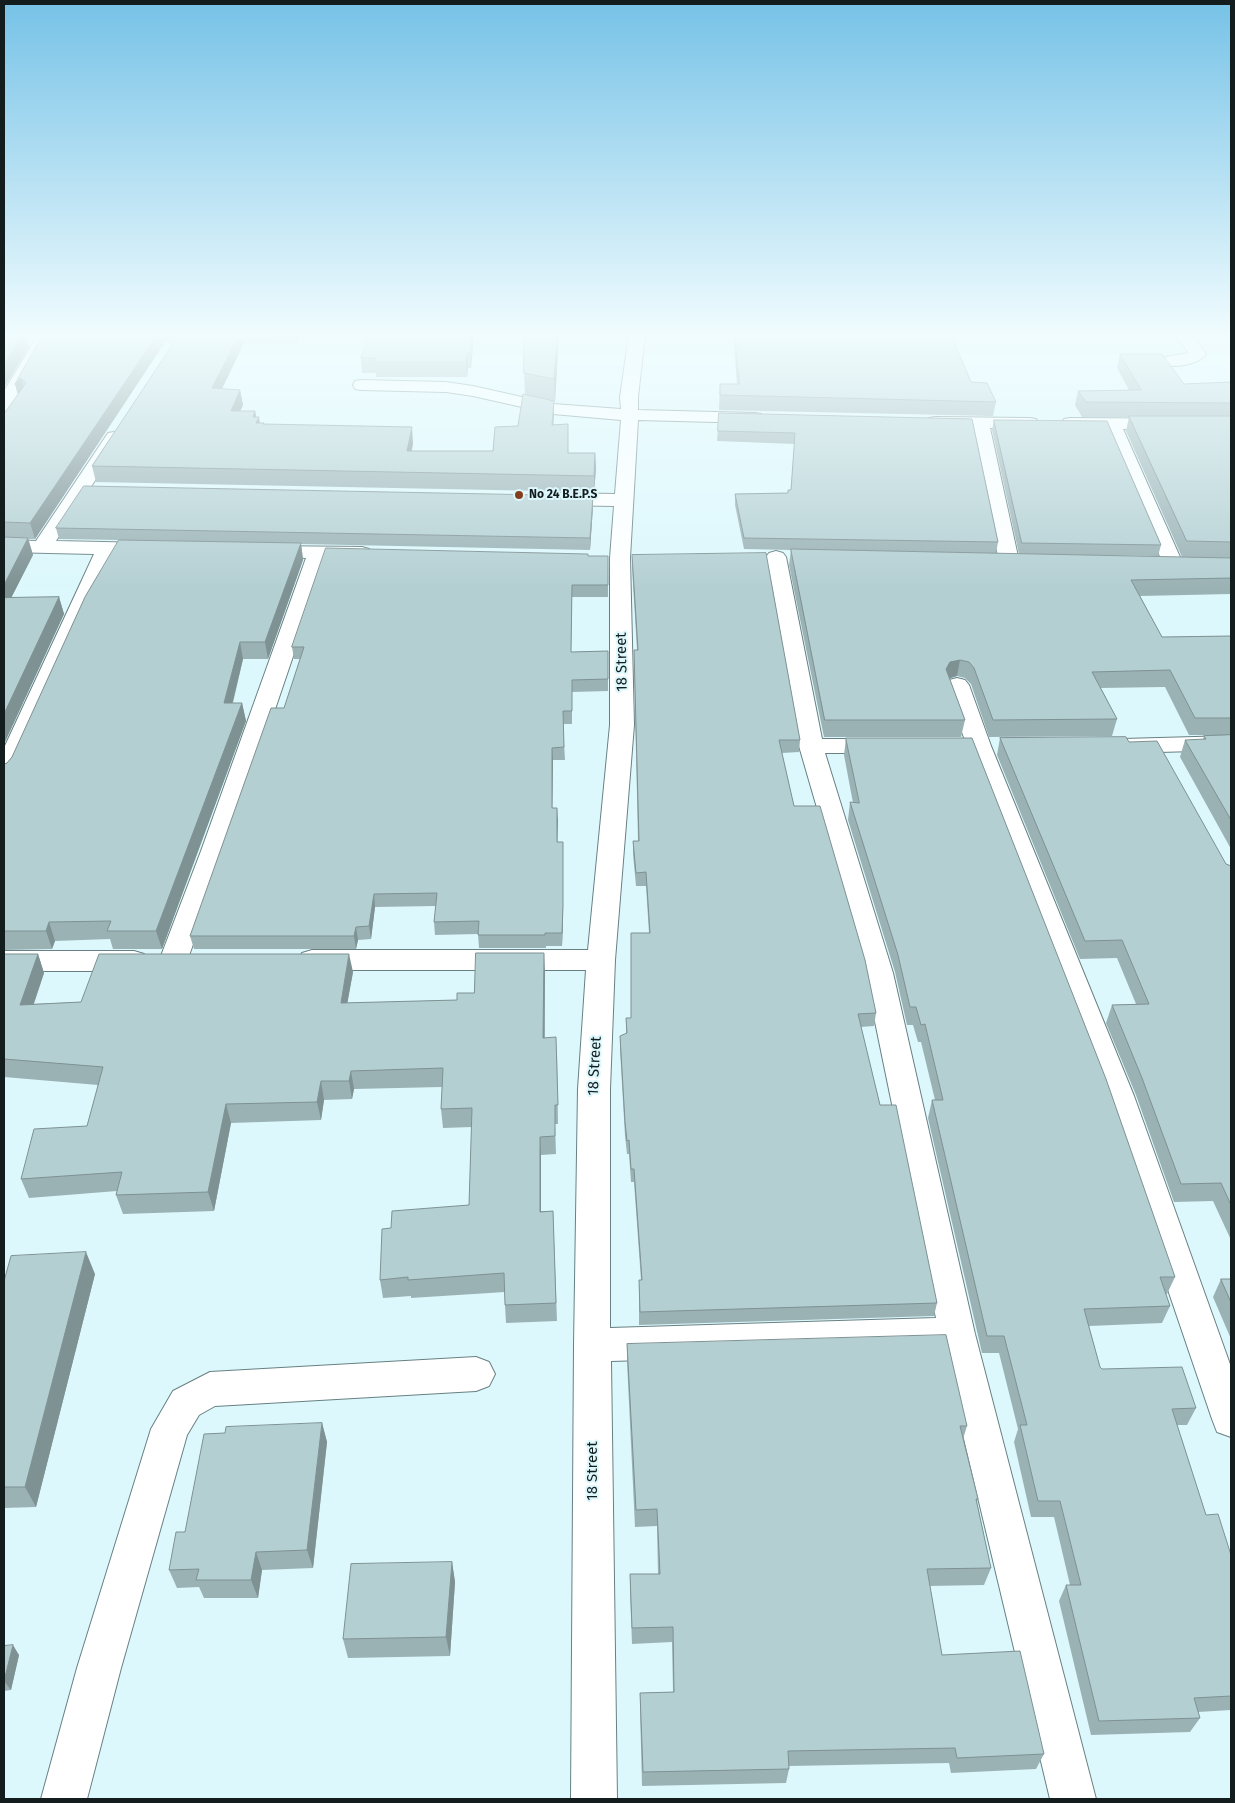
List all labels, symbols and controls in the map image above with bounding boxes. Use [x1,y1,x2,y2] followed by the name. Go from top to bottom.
[529,488,597,502] place label: No 24 B.E.P.S
[513,489,525,501] marker: No 24 B.E.P.S
[612,632,632,692] street label: 18 Street
[584,1036,606,1096] street label: 18 Street
[584,1441,602,1501] street label: 18 Street

